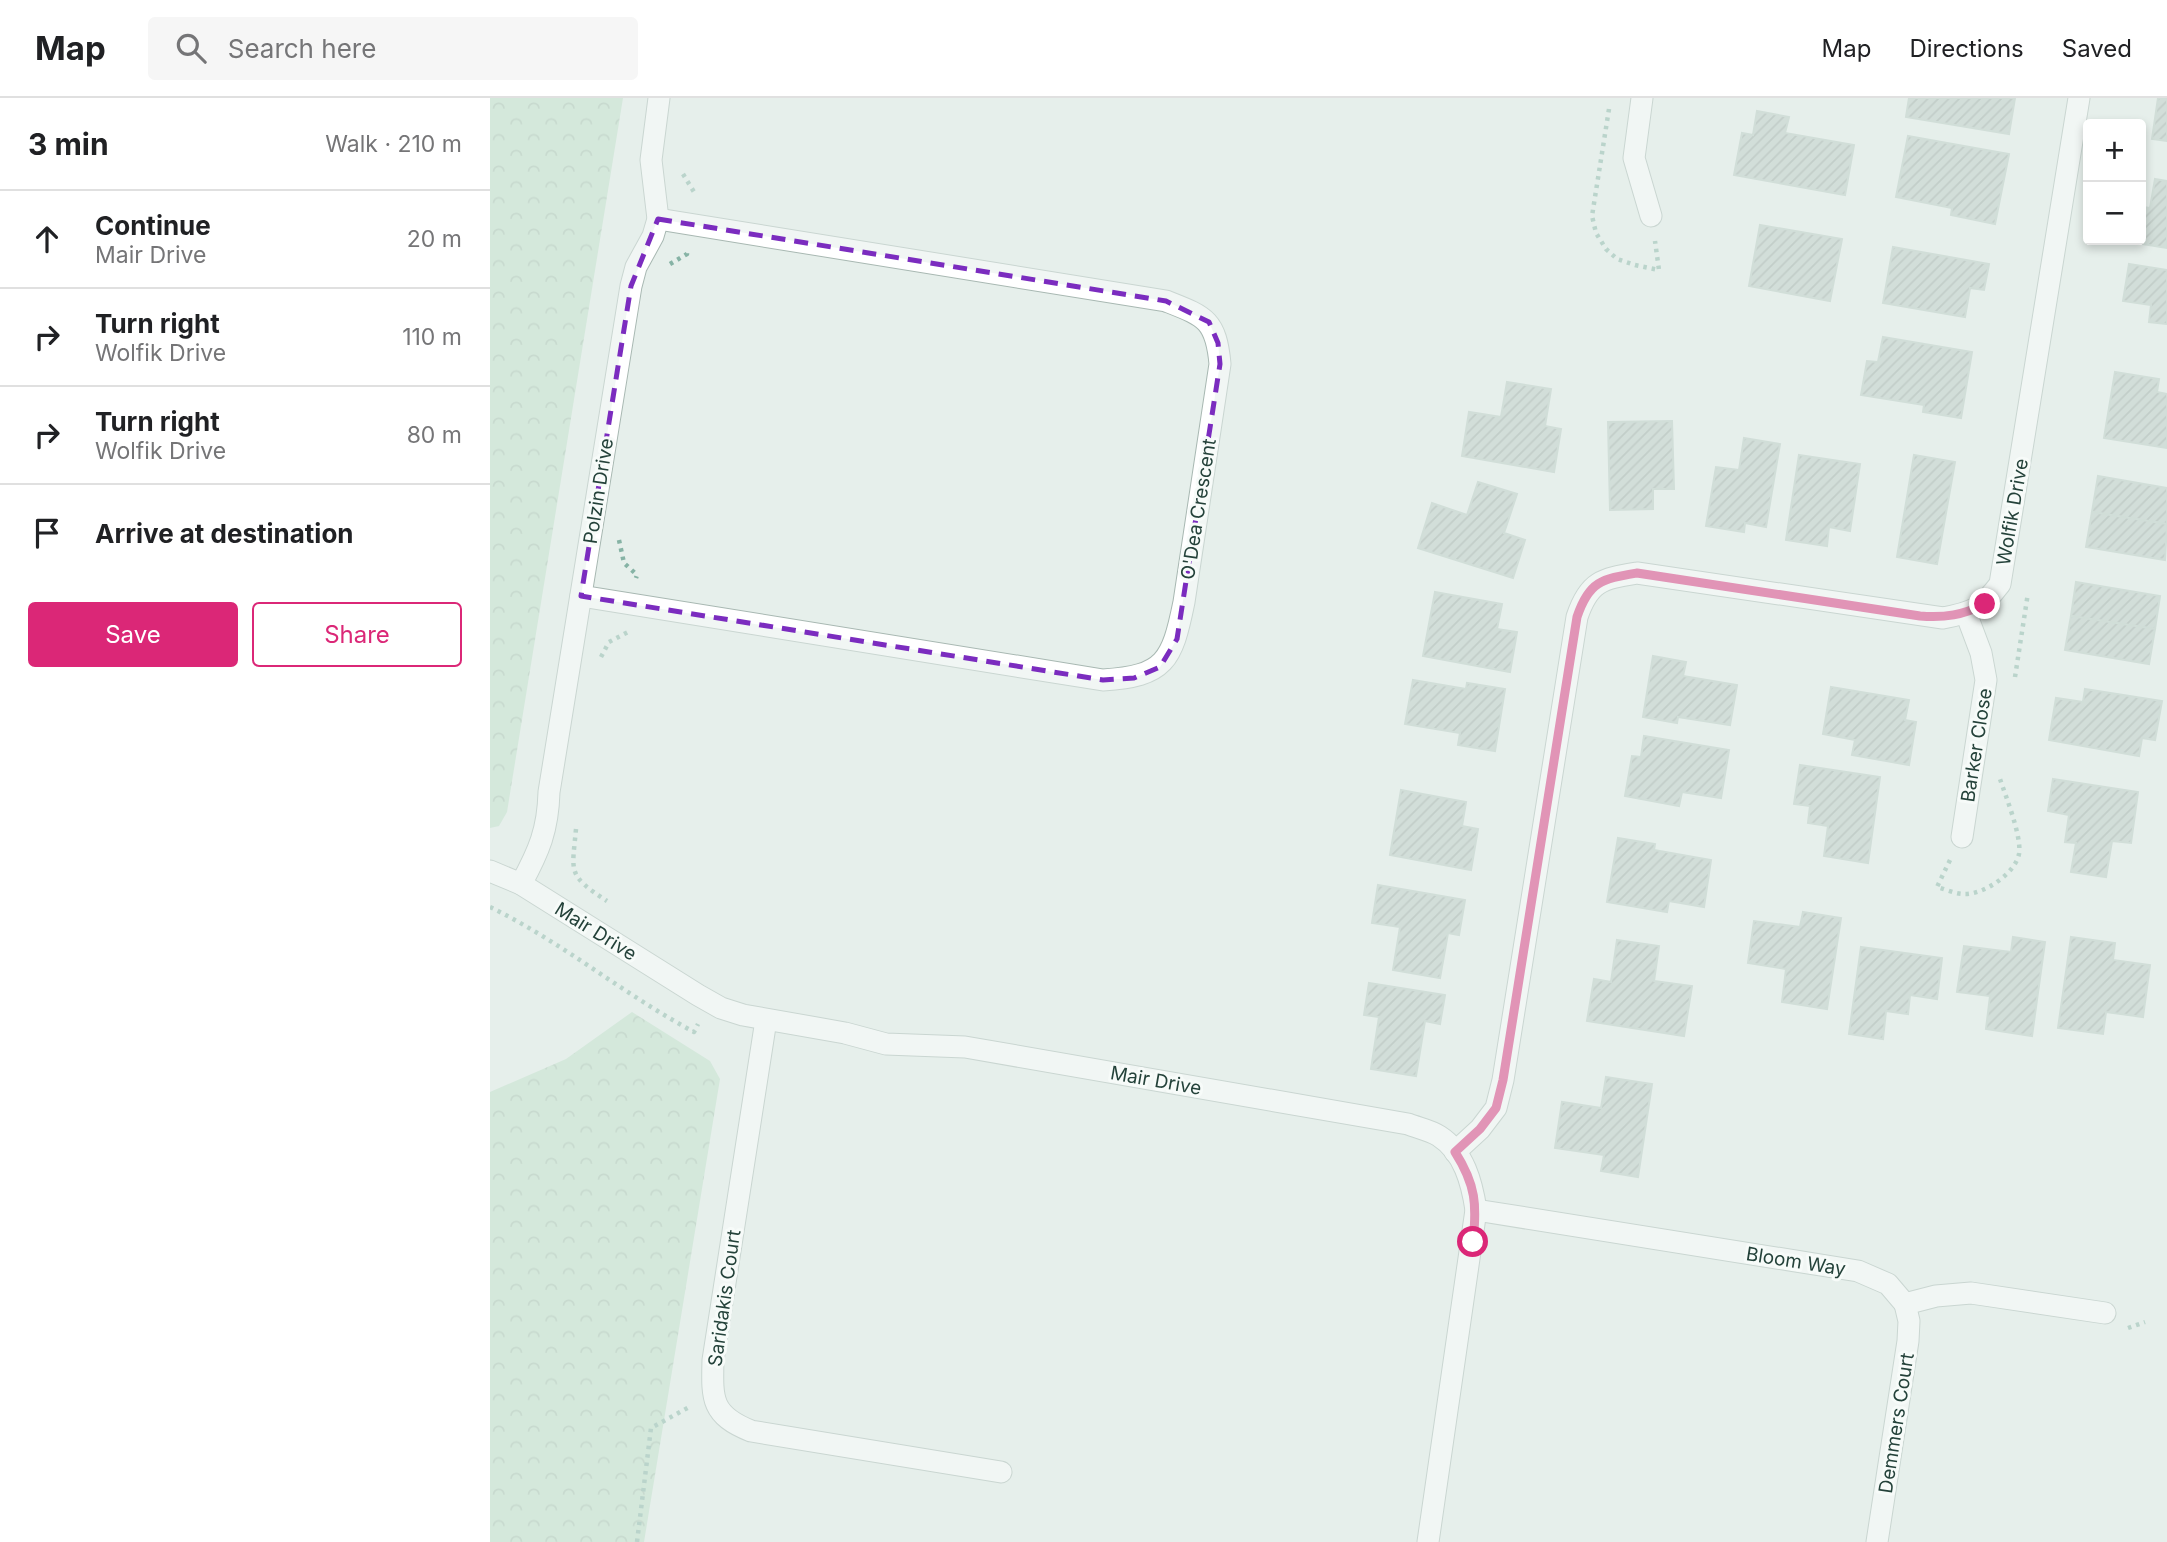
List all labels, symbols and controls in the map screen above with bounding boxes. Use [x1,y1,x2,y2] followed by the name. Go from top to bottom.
[148,17,638,80] search box
[35,28,106,68] text: Map
[172,29,210,67] icon: search
[228,33,376,64] text: Search here
[1822,34,1871,63] text: Map
[1909,34,2024,63] text: Directions
[2062,34,2132,63] text: Saved
[2083,119,2146,245] map controls
[2083,119,2146,182] button: +
[28,126,109,162] text: 3 min
[325,130,462,158] text: Walk · 210 m
[2083,182,2146,245] button: −
[95,210,211,241] text: Continue
[28,220,66,258] icon: ahead
[407,225,462,253] text: 20 m
[95,241,206,269] text: Mair Drive
[95,308,220,339] text: Turn right
[28,318,66,356] icon: right
[402,323,462,351] text: 110 m
[95,339,226,367] text: Wolfik Drive
[95,406,220,437] text: Turn right
[28,416,66,454] icon: right
[407,421,462,449] text: 80 m
[95,437,226,465] text: Wolfik Drive
[579,437,618,546] street label: Polzin Drive
[1176,437,1221,581] street label: O'Dea Crescent
[1992,457,2033,567] street label: Wolfik Drive
[28,514,66,552] icon: arrive
[95,518,354,549] text: Arrive at destination
[1969,588,2000,619] route end
[28,602,238,667] button: Save
[252,602,462,667] button: Share
[1956,686,1997,804] street label: Barker Close
[551,897,641,966] street label: Mair Drive
[1109,1061,1203,1100] street label: Mair Drive
[1457,1226,1488,1257] route start
[704,1228,745,1368] street label: Saridakis Court
[1744,1242,1848,1281] street label: Bloom Way
[1874,1351,1919,1495] street label: Demmers Court

